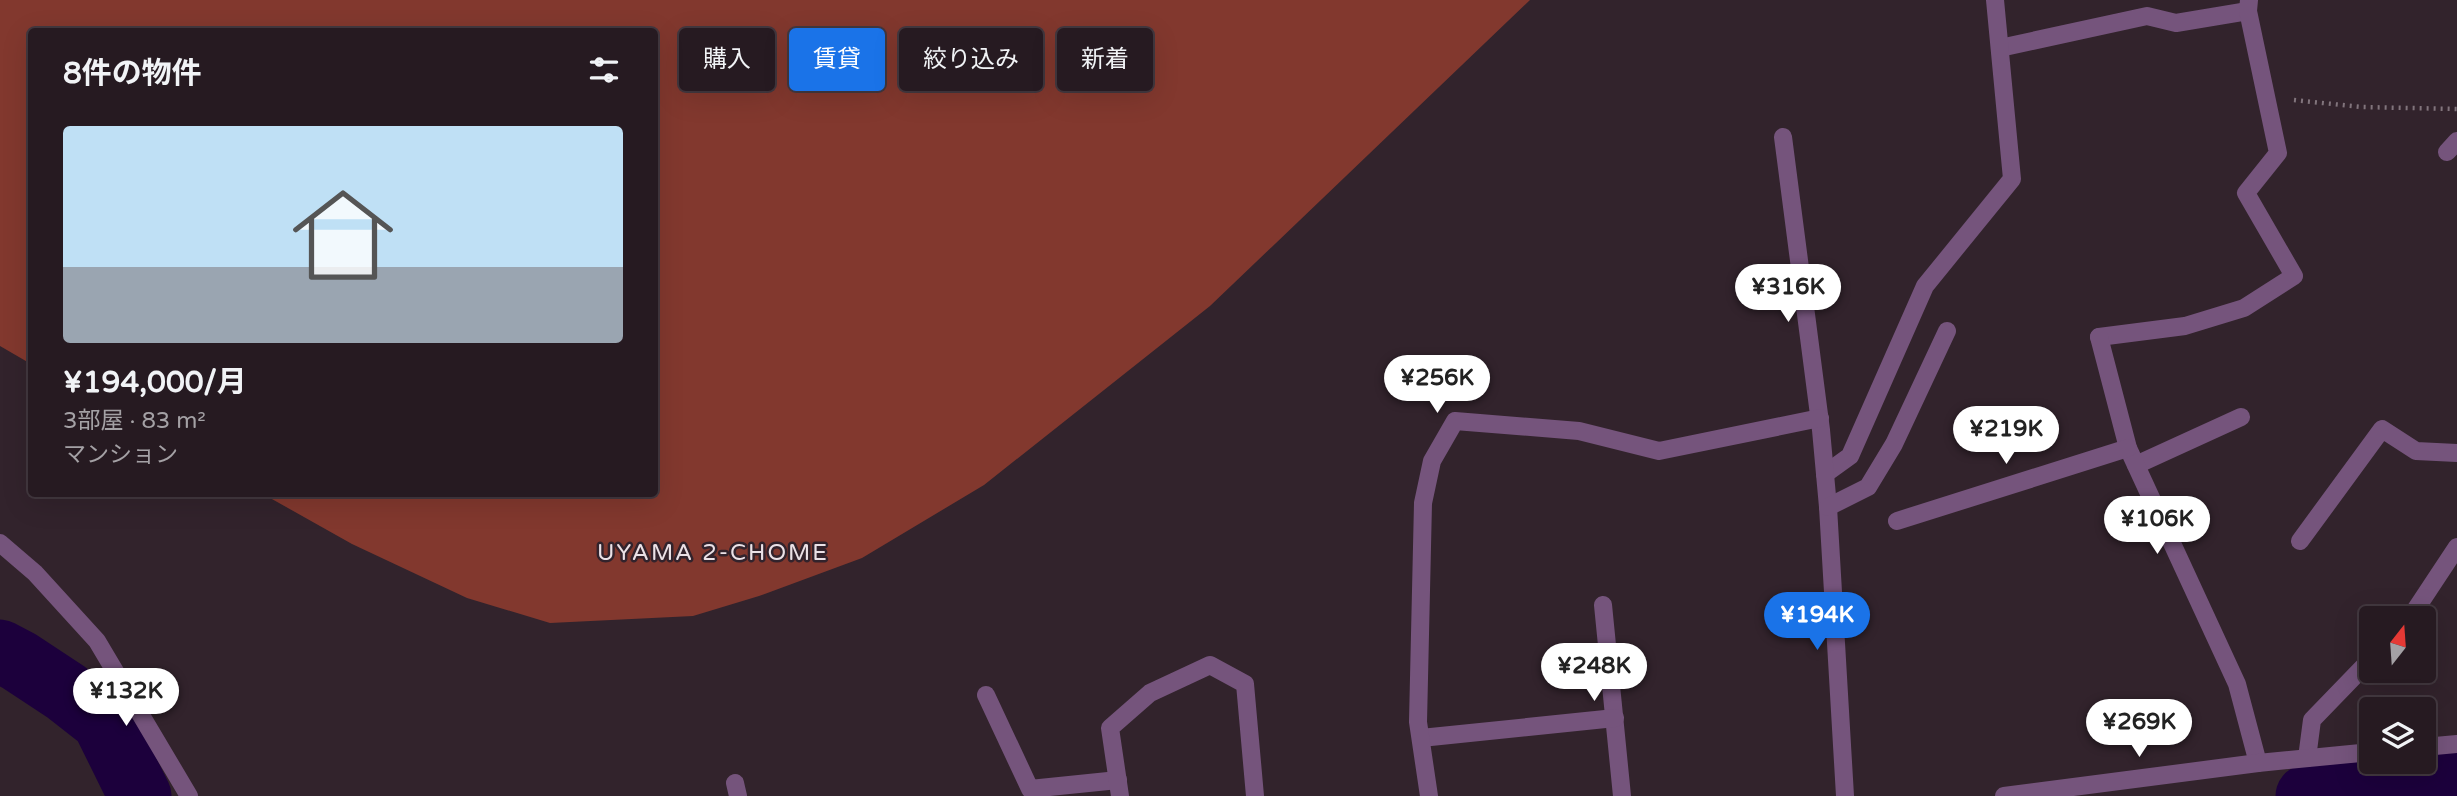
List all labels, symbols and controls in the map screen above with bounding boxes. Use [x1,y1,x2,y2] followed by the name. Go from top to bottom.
[679,28,775,91] chip: 購入
[789,28,885,91] chip: 賃貸
[899,28,1043,91] chip: 絞り込み
[1057,28,1153,91] chip: 新着
[585,51,623,89] icon: filters
[63,55,202,92] text: 8件の物件
[280,172,406,298] icon: home
[1739,264,1837,324] pin: ¥316K
[1751,273,1825,301] text: ¥316K
[1388,356,1486,415] pin: ¥256K
[63,364,247,401] text: ¥194,000/月
[1400,364,1474,392] text: ¥256K
[1957,406,2055,466] pin: ¥219K
[63,407,206,435] text: 3部屋 · 83 m²
[1969,415,2043,443] text: ¥219K
[63,441,178,469] text: マンション
[2108,496,2206,556] pin: ¥106K
[2120,505,2194,533] text: ¥106K
[597,539,829,567] district label: UYAMA 2-CHOME
[1768,592,1866,652] pin: ¥194K
[1780,601,1854,629] text: ¥194K
[2359,606,2436,682] north arrow
[2359,606,2436,774] map controls
[1545,644,1643,703] pin: ¥248K
[1557,652,1631,680] text: ¥248K
[77,668,175,728] pin: ¥132K
[89,677,163,705] text: ¥132K
[2359,697,2436,774] button: layers
[2090,700,2188,759] pin: ¥269K
[2102,708,2176,736] text: ¥269K

